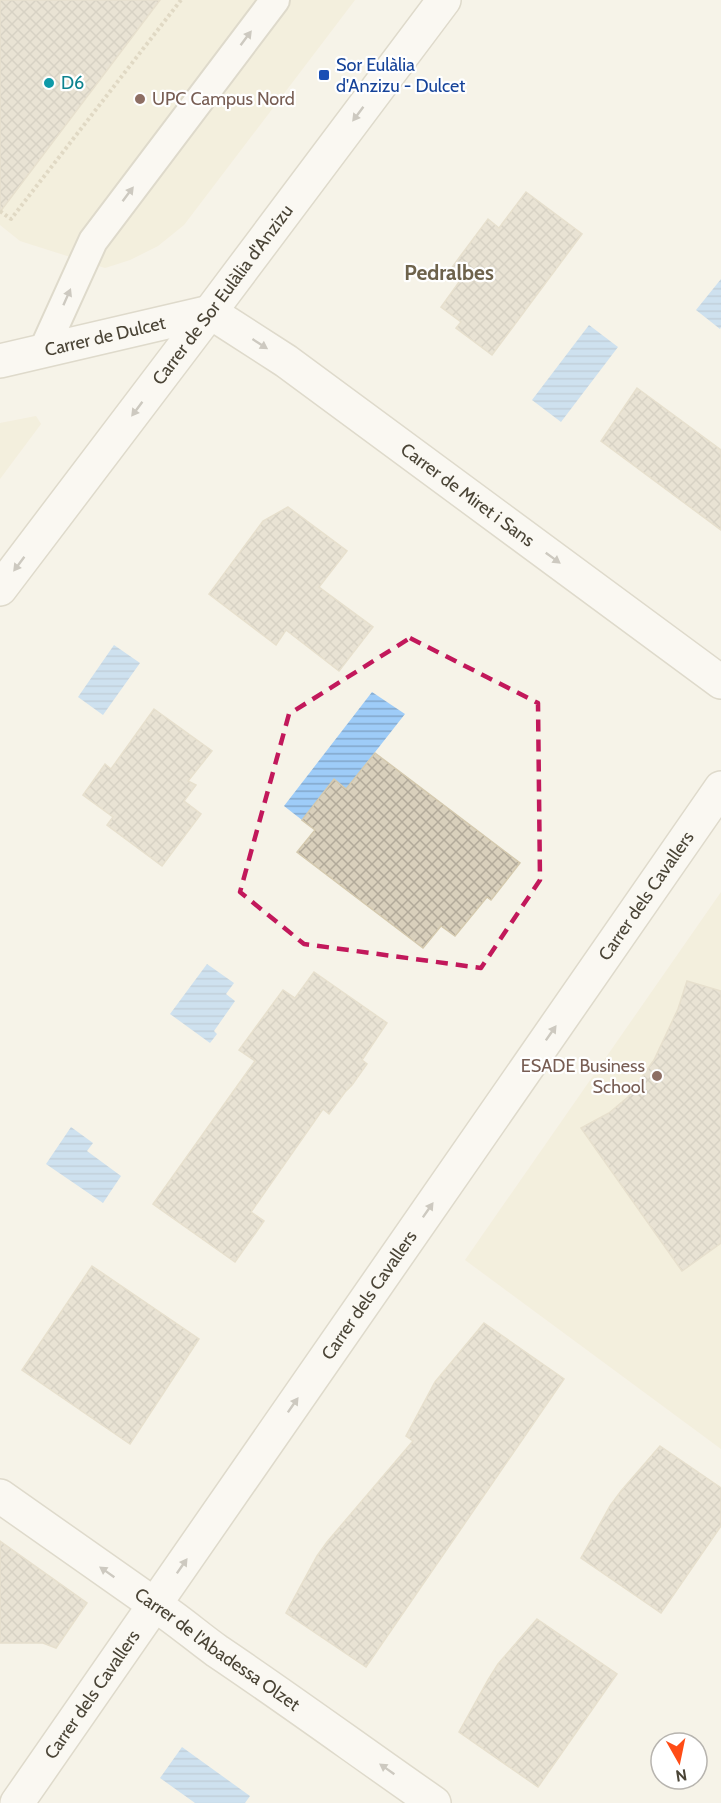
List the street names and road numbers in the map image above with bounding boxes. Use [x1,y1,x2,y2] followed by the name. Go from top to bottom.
[148,200,298,389] street label: Carrer de Sor Eulàlia d'Anzizu
[43,312,168,361] street label: Carrer de Dulcet
[396,438,539,552] street label: Carrer de Miret i Sans
[594,827,699,965] street label: Carrer dels Cavallers
[317,1226,422,1364] street label: Carrer dels Cavallers
[130,1583,304,1716] street label: Carrer de l'Abadessa Olzet
[40,1626,145,1763] street label: Carrer dels Cavallers

